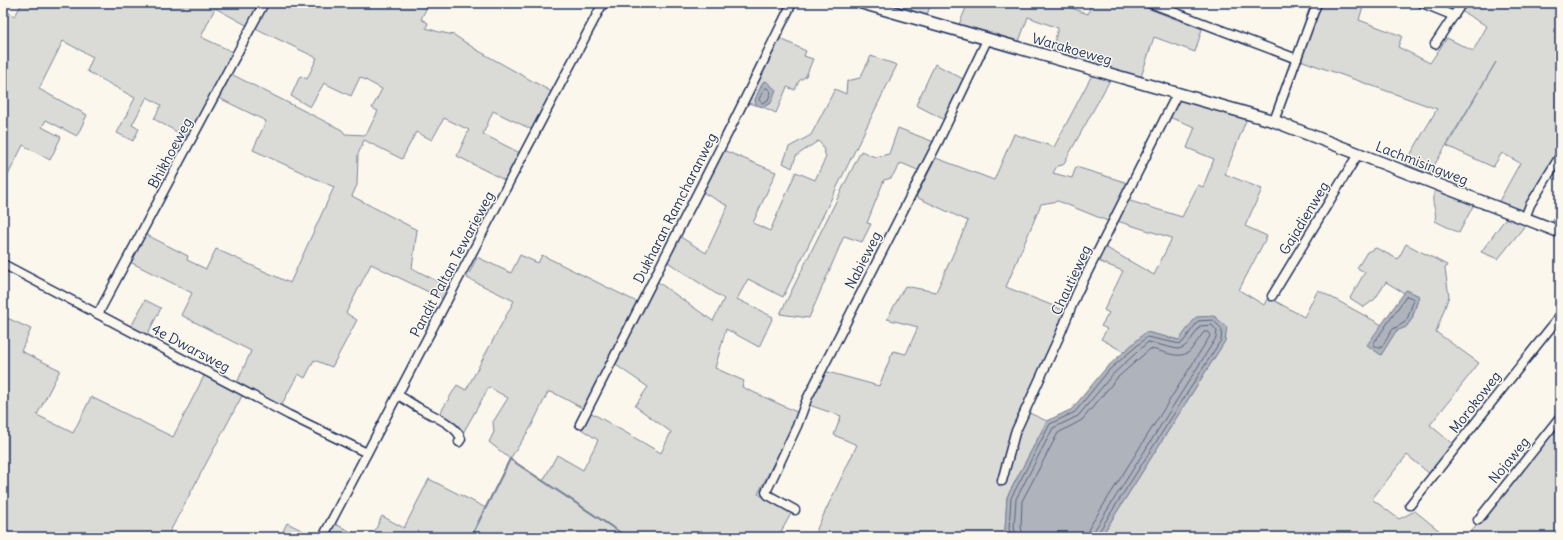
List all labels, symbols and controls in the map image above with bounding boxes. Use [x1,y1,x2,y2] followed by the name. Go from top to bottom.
[1030,29,1114,69] street label: Warakoeweg
[144,115,196,191] street label: Bhikhoeweg
[629,130,721,286] street label: Dukharan Ramcharanweg
[1373,137,1471,189] street label: Lachmisingweg
[1275,178,1333,258] street label: Gajadienweg
[406,188,498,340] street label: Pandit Paltan Tewarieweg
[841,228,885,292] street label: Nabieweg
[1047,242,1095,318] street label: Chautieweg
[149,320,233,376] street label: 4e Dwarsweg
[1445,367,1505,437] street label: Morokoweg
[1485,433,1533,487] street label: Nojaweg

